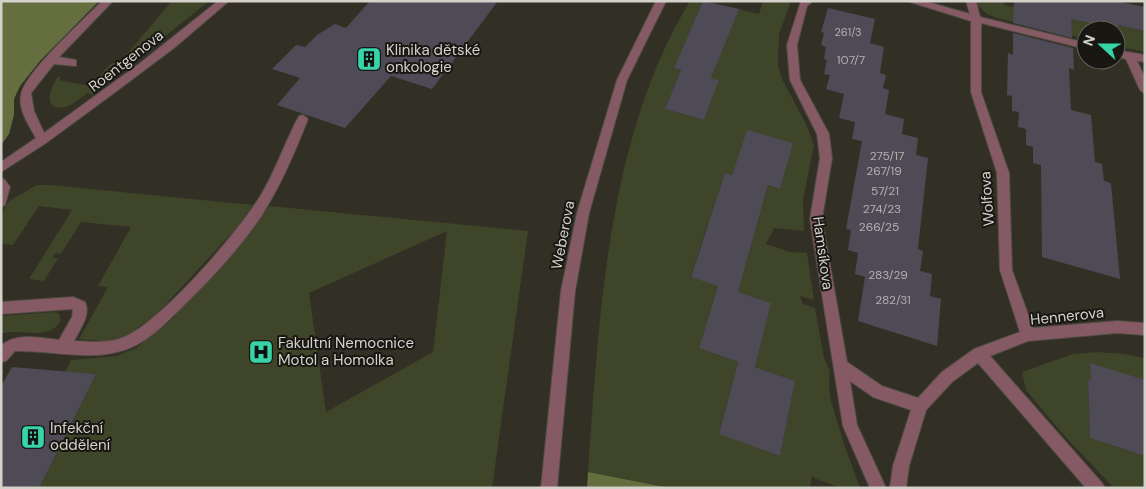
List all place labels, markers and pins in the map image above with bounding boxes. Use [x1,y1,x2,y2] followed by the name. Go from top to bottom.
[386,40,480,77] place label: Klinika dětské onkologie
[356,46,382,72] building icon: Klinika dětské onkologie
[278,333,414,370] place label: Fakultní Nemocnice Motol a Homolka
[248,339,274,365] hospital icon: Fakultní Nemocnice Motol a Homolka
[50,418,111,455] place label: Infekční oddělení
[20,424,46,450] building icon: Infekční oddělení

